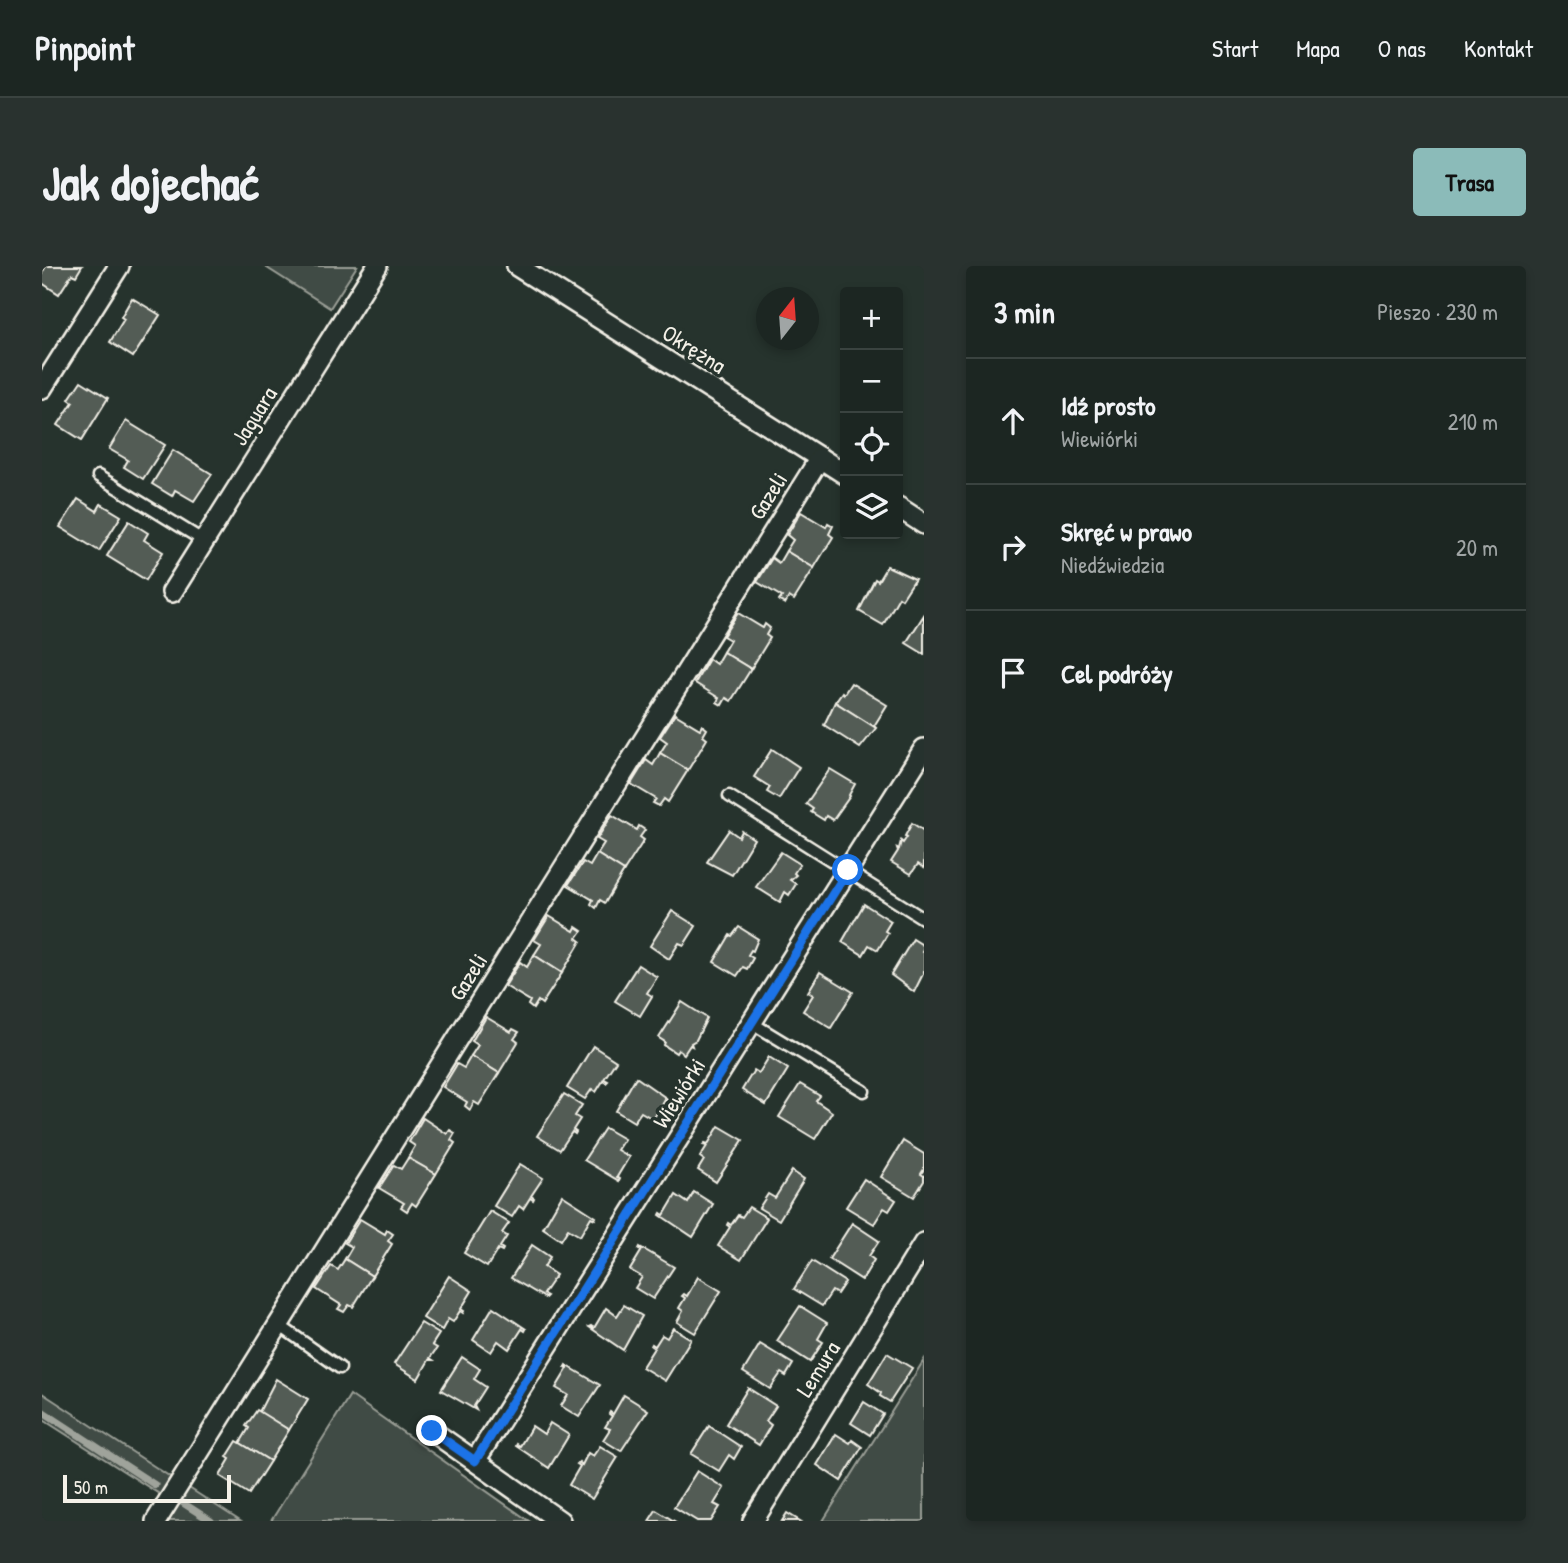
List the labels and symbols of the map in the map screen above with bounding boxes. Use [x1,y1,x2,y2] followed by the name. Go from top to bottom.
[756,287,819,350] north arrow
[657,317,732,380] street label: Okrężna
[224,380,284,451] street label: Jaguara
[741,466,794,525] street label: Gazeli
[832,854,863,885] route start
[441,947,494,1006] street label: Gazeli
[645,1052,712,1134] street label: Wiewiórki
[788,1335,847,1403] street label: Lemura
[416,1415,447,1446] route end
[63,1472,231,1504] scale bar

